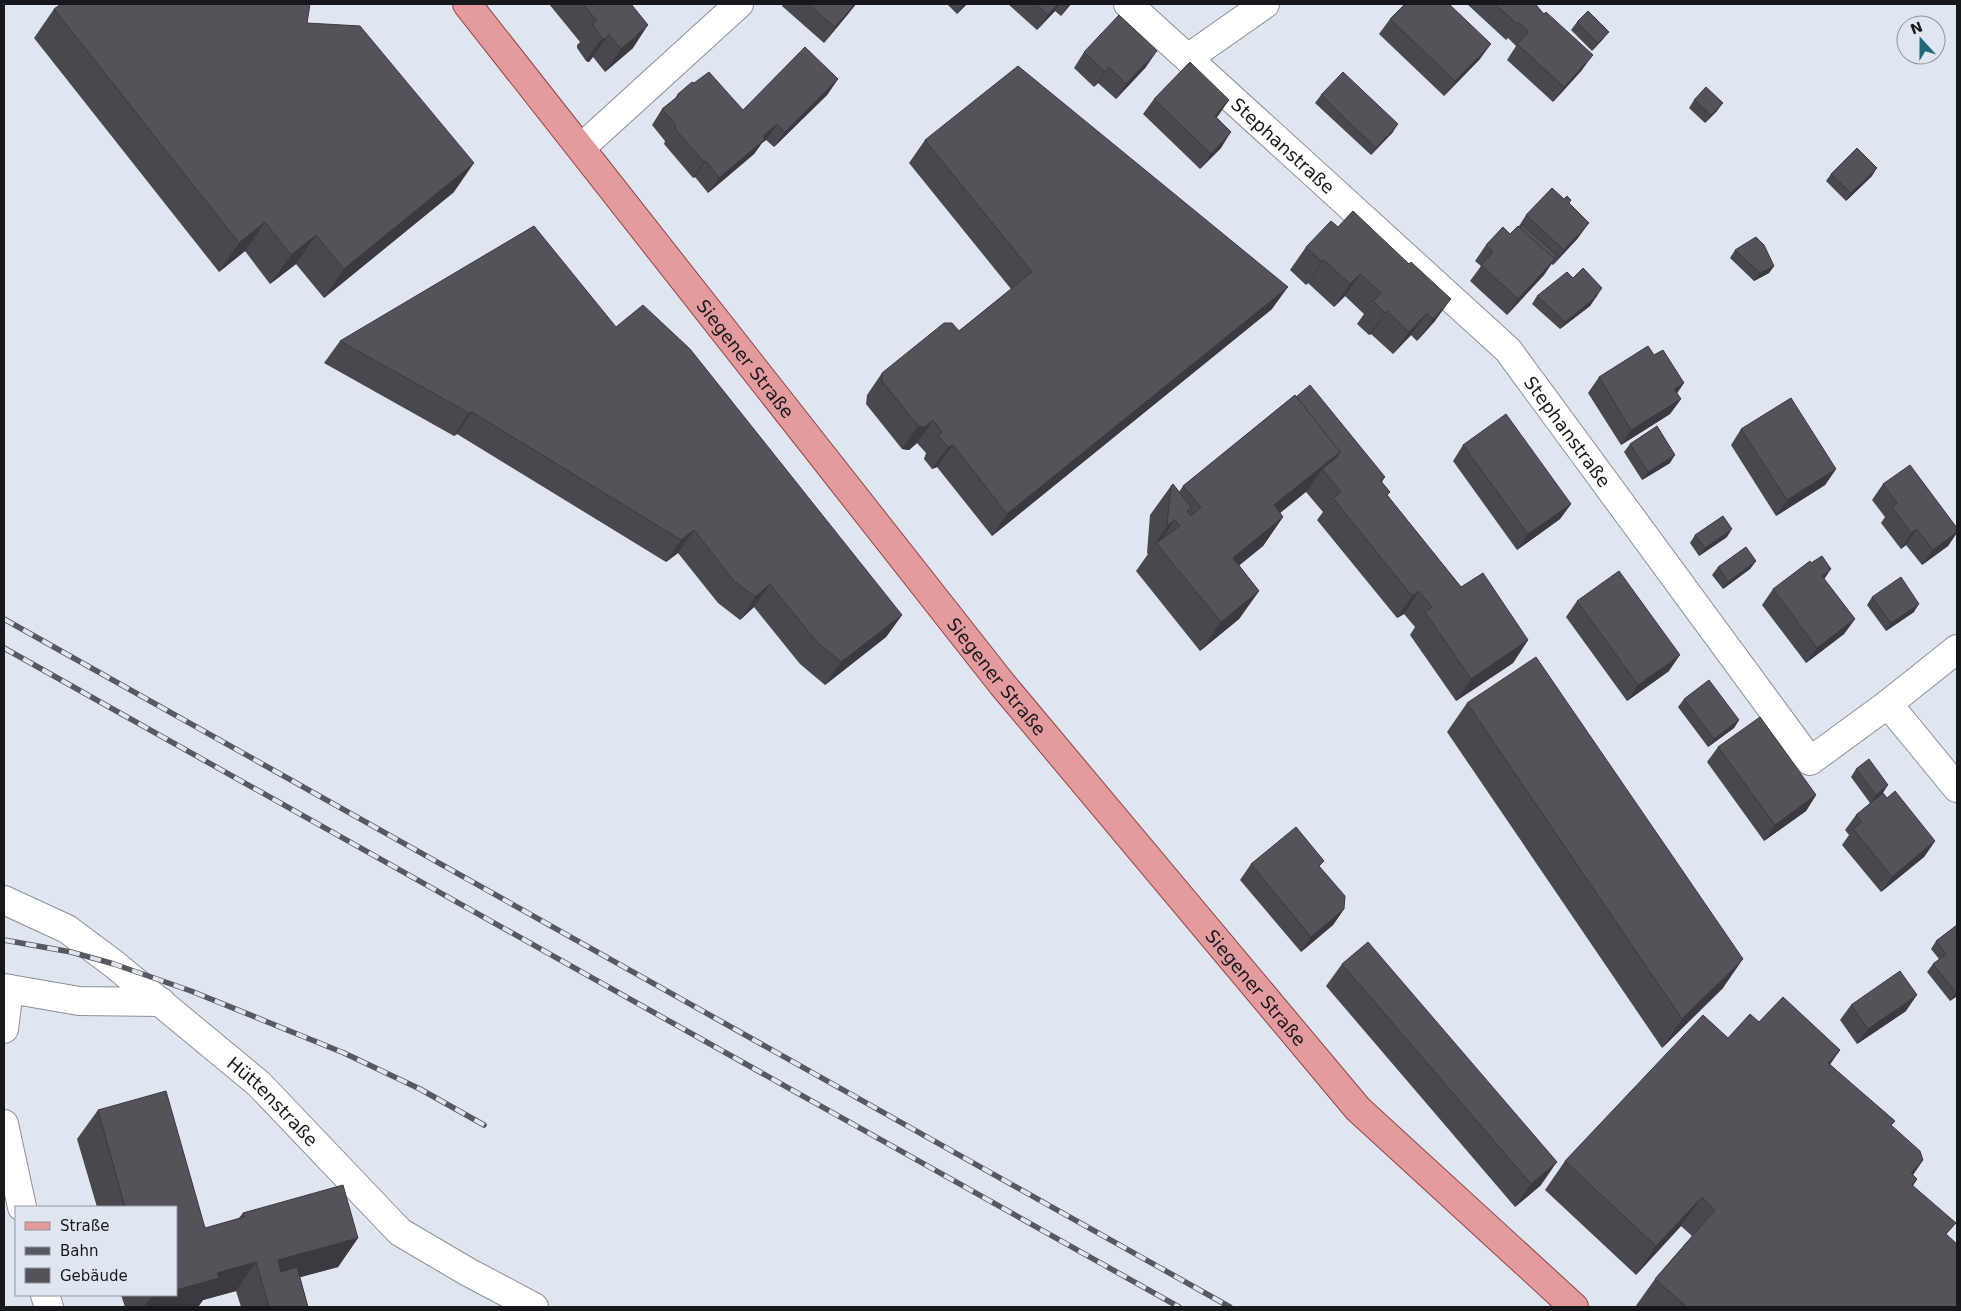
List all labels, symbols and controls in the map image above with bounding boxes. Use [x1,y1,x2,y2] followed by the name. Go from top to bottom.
[1896,15,1946,65] north arrow
[1908,18,1925,37] text: N
[1227,93,1339,198] street label: Stephanstraße
[693,295,799,422] street label: Siegener Straße
[1520,372,1615,491] street label: Stephanstraße
[943,613,1051,739] street label: Siegener Straße
[1202,925,1311,1050] street label: Siegener Straße
[223,1052,323,1150] street label: Hüttenstraße
[15,1206,178,1296] legend
[60,1217,109,1235] text: Straße
[60,1242,99,1260] text: Bahn
[60,1267,128,1285] text: Gebäude

